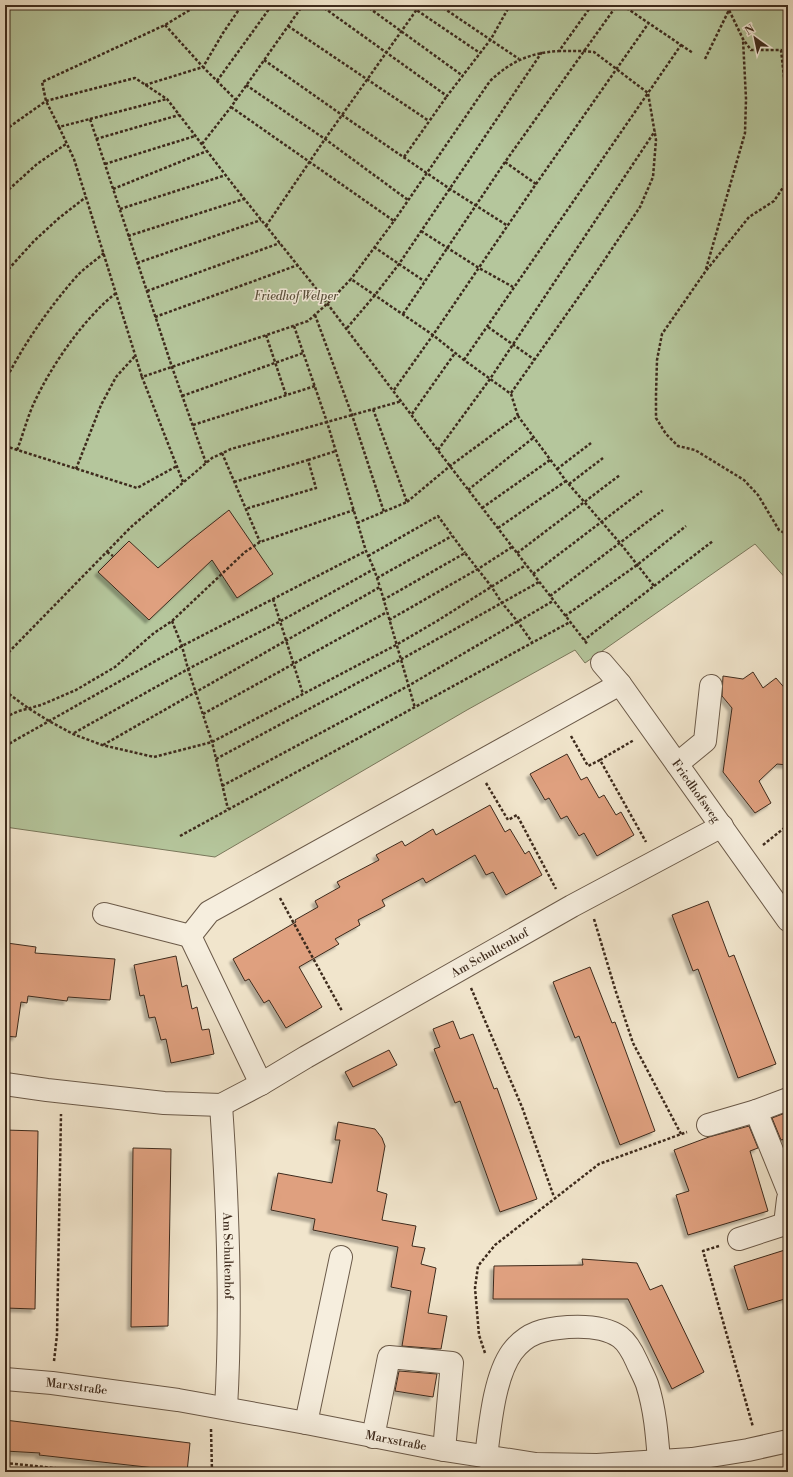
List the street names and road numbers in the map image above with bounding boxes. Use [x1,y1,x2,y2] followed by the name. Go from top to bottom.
[669,756,724,826] street label: Friedhofsweg
[447,924,532,981] street label: Am Schultenhof
[219,1211,236,1300] street label: Am Schultenhof
[45,1375,108,1398] street label: Marxstraße
[364,1427,428,1454] street label: Marxstraße

